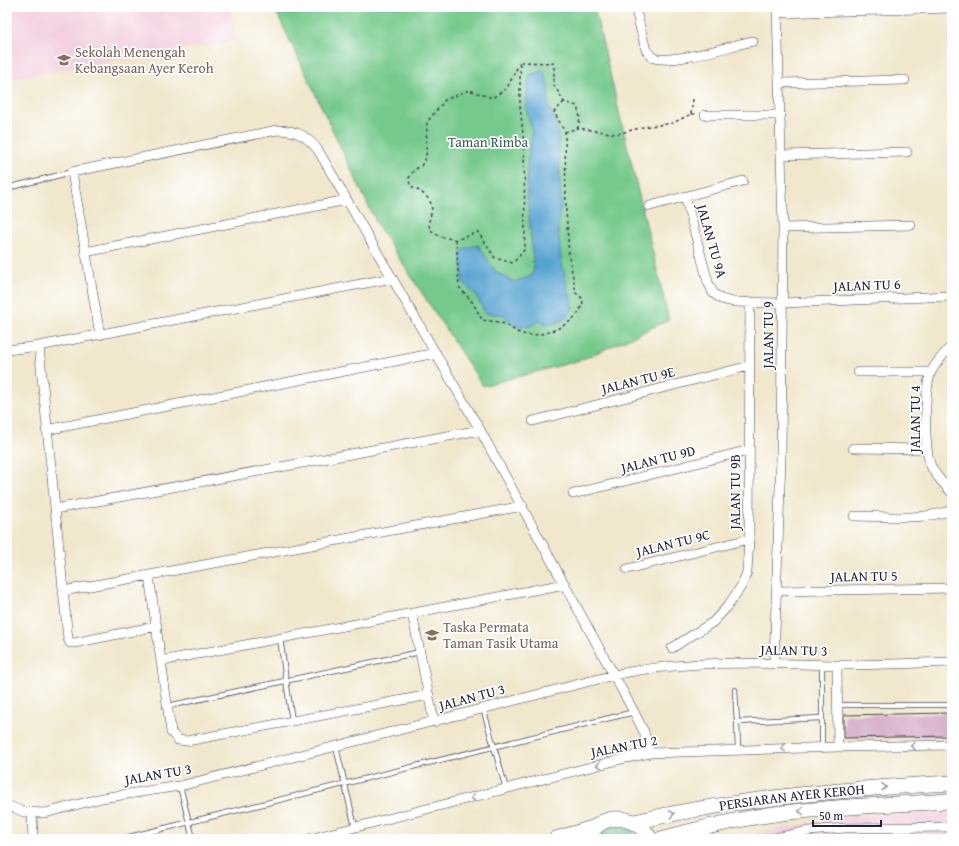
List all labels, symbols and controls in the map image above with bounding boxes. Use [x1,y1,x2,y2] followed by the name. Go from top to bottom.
[75,42,214,78] place label: Sekolah Menengah Kebangsaan Ayer Keroh
[56,52,72,68] school or university icon: Sekolah Menengah Kebangsaan Ayer Keroh
[448,132,528,152] park label: Taman Rimba
[691,200,732,281] street label: JALAN TU 9A
[831,274,901,296] street label: JALAN TU 6
[758,301,778,371] street label: JALAN TU 9
[598,361,677,399] street label: JALAN TU 9E
[905,385,925,455] street label: JALAN TU 4
[617,440,697,478] street label: JALAN TU 9D
[725,454,745,532] street label: JALAN TU 9B
[632,524,712,562] street label: JALAN TU 9C
[828,565,898,587] street label: JALAN TU 5
[443,617,559,653] place label: Taska Permata Taman Tasik Utama
[424,627,440,643] school or university icon: Taska Permata Taman Tasik Utama
[758,639,828,661] street label: JALAN TU 3
[435,679,507,716] street label: JALAN TU 3
[587,730,659,763] street label: JALAN TU 2
[910,741,916,750] one-way arrow
[780,744,786,752] one-way arrow
[121,758,193,790] street label: JALAN TU 3
[595,760,602,769] one-way arrow
[718,779,865,815] street label: PERSIARAN AYER KEROH
[881,783,887,791] one-way arrow
[470,793,476,801] one-way arrow
[813,802,881,828] scale bar
[798,806,804,815] one-way arrow
[819,807,843,824] text: 50 m
[669,810,675,818] one-way arrow

